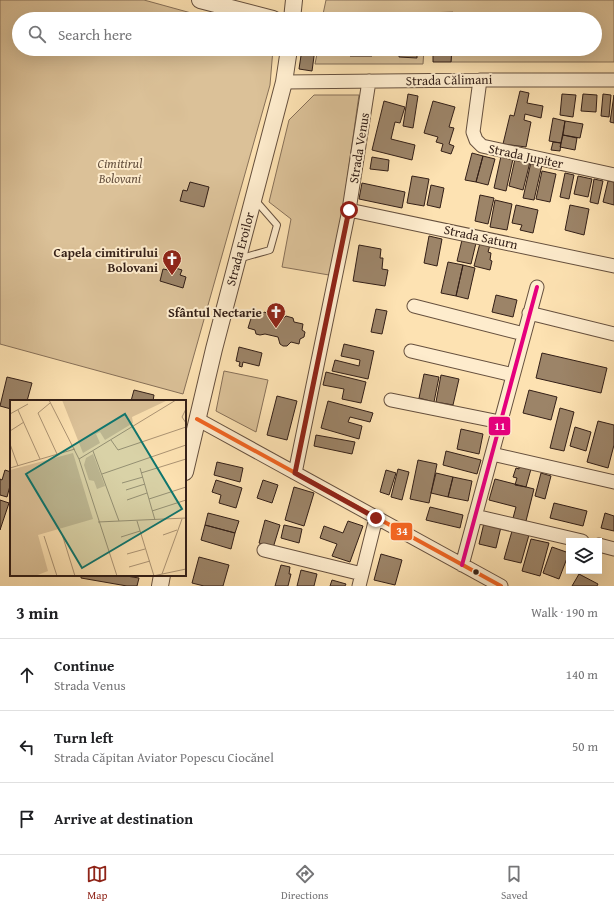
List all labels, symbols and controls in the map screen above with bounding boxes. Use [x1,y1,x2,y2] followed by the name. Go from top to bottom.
[12,12,602,56] search box
[26,23,48,45] icon: search
[58,24,132,45] text: Search here
[406,70,493,90] street label: Strada Călimani
[344,111,374,185] street label: Strada Venus
[487,139,566,173] street label: Strada Jupiter
[98,154,142,188] park label: Cimitirul Bolovani
[340,201,358,219] route start
[221,209,259,288] street label: Strada Eroilor
[442,220,520,254] street label: Strada Saturn
[54,243,158,277] place label: Capela cimitirului Bolovani
[161,248,183,276] church icon: Capela cimitirului Bolovani
[265,301,287,329] church icon: Sfântul Nectarie
[168,303,262,322] place label: Sfântul Nectarie
[10,400,186,576] inset map
[488,416,511,436] line badge: 11
[494,418,506,434] text: 11
[367,509,385,527] route end
[390,522,413,541] line badge: 34
[396,523,408,539] text: 34
[566,538,602,574] map controls
[566,538,602,574] button: layers
[471,567,481,577] unlabelled marker
[16,600,58,625] text: 3 min
[531,603,598,622] text: Walk · 190 m
[54,655,115,676] text: Continue
[16,664,38,686] icon: ahead
[566,665,598,684] text: 140 m
[54,676,126,695] text: Strada Venus
[54,727,113,748] text: Turn left
[16,736,38,758] icon: left
[572,737,598,756] text: 50 m
[54,748,274,767] text: Strada Căpitan Aviator Popescu Ciocănel
[16,808,38,830] icon: arrive
[54,808,193,829] text: Arrive at destination
[86,863,108,903] tab: Map
[281,863,328,903] tab: Directions
[501,863,528,903] tab: Saved

